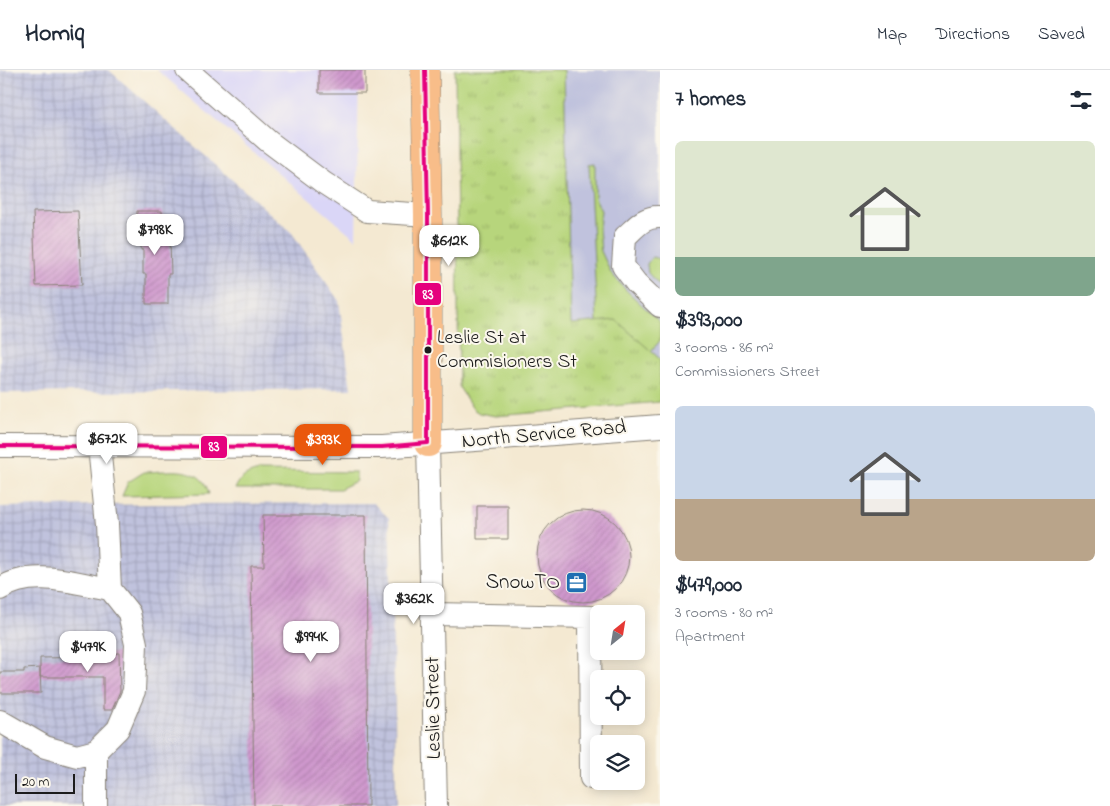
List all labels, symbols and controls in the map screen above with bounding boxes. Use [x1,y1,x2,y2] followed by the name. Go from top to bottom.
[25,17,84,52] text: Homiq
[877,22,907,48] text: Map
[935,22,1010,48] text: Directions
[1038,22,1085,48] text: Saved
[675,85,746,115] text: 7 homes
[1067,86,1095,114] icon: filters
[840,174,930,264] icon: home
[120,214,190,256] pin: $798K
[138,218,172,242] text: $798K
[414,224,484,267] pin: $612K
[430,229,468,253] text: $612K
[414,282,442,306] line badge: 83
[421,285,434,306] text: 83
[675,306,742,336] text: $393,000
[437,324,577,377] place label: Leslie St at Commisioners St
[675,336,773,360] text: 3 rooms · 86 m²
[423,345,433,355] marker: Leslie St at Commisioners St
[675,360,820,384] text: Commissioners Street
[461,413,628,457] street label: North Service Road
[72,422,142,465] pin: $672K
[288,424,358,466] pin: $393K
[87,427,127,451] text: $672K
[305,428,341,452] text: $393K
[200,435,228,459] line badge: 83
[207,437,220,458] text: 83
[840,439,930,529] icon: home
[486,568,560,598] place label: SnowTO
[564,571,588,595] office icon: SnowTO
[675,571,742,601] text: $479,000
[379,582,449,625] pin: $362K
[394,587,434,611] text: $362K
[675,601,773,625] text: 3 rooms · 80 m²
[590,605,645,660] north arrow
[590,605,645,790] map controls
[276,620,346,663] pin: $994K
[294,625,328,649] text: $994K
[675,625,745,649] text: Apartment
[53,630,123,673] pin: $479K
[70,635,106,659] text: $479K
[418,656,450,760] street label: Leslie Street
[590,670,645,725] button: locate
[590,735,645,790] button: layers
[15,771,75,794] scale bar
[22,772,49,793] text: 20 m

